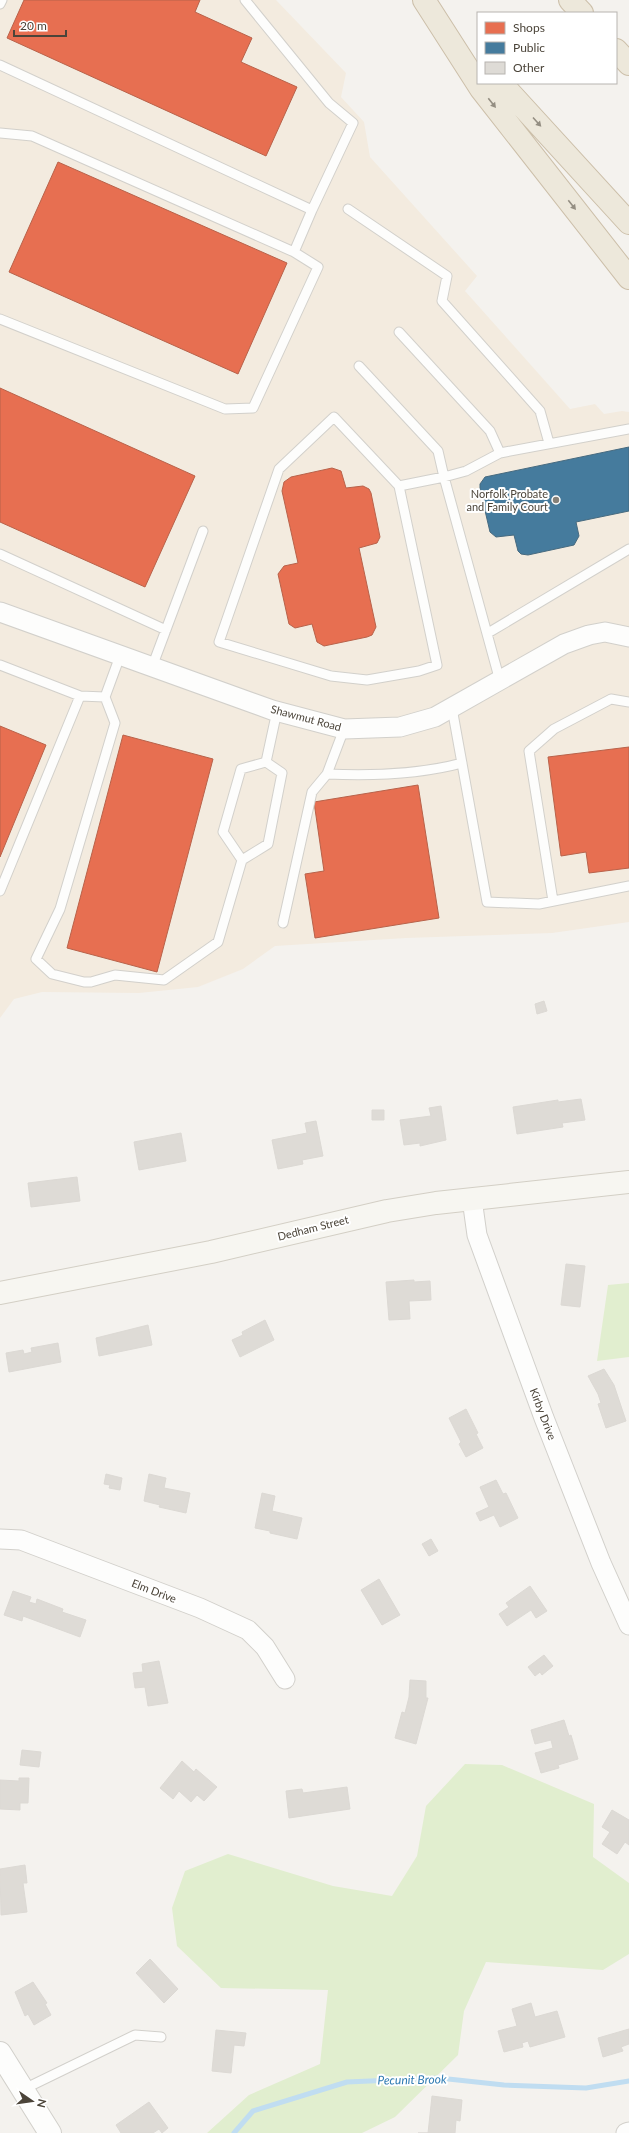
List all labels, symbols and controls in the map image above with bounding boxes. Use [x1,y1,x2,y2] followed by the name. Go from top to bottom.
[14,12,66,38] scale bar
[477,12,617,84] legend
[20,18,47,33] text: 20 m
[513,20,545,35] text: Shops
[513,40,545,55] text: Public
[513,60,545,75] text: Other
[488,97,496,108] one-way arrow
[532,117,542,127] one-way arrow
[568,200,576,211] one-way arrow
[466,487,548,513] place label: Norfolk Probate and Family Court
[551,495,561,505] marker: Norfolk Probate and Family Court
[269,702,343,733] street label: Shawmut Road
[276,1212,350,1243] street label: Dedham Street
[528,1386,559,1442] street label: Kirby Drive
[130,1576,179,1605] street label: Elm Drive
[377,2071,447,2088] water label: Pecunit Brook
[12,2081,52,2121] north arrow
[35,2098,50,2109] text: N

